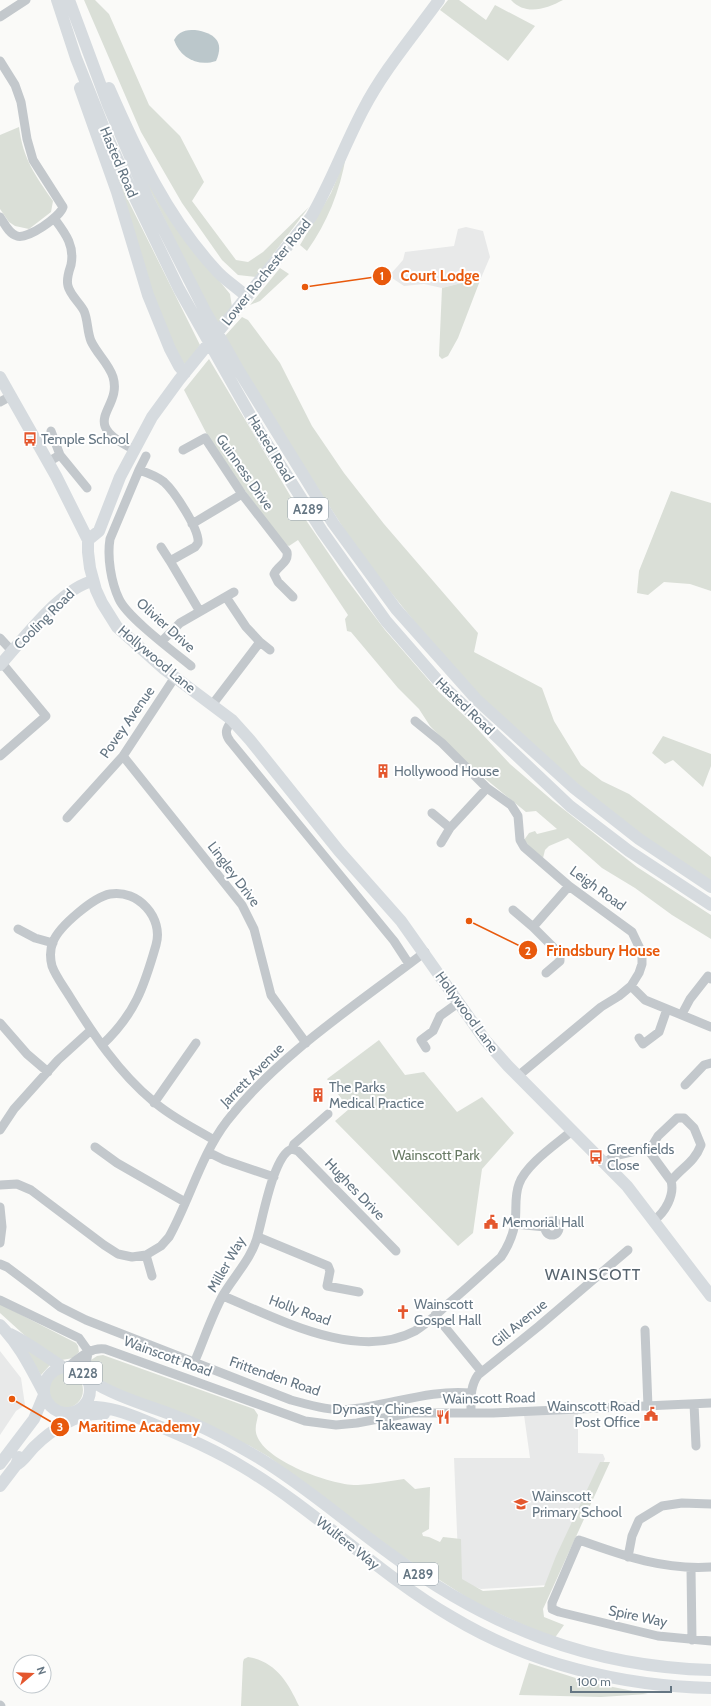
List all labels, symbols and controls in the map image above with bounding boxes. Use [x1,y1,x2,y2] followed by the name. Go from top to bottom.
[96,124,142,200] street label: Hasted Road
[218,215,314,329] street label: Lower Rochester Road
[372,263,487,290] callout: Court Lodge
[400,267,480,285] text: Court Lodge
[380,268,384,283] text: 1
[244,411,298,485] street label: Hasted Road
[41,430,130,448] place label: Temple School
[22,431,38,447] bus stop icon: Temple School
[212,431,278,513] street label: Guinness Drive
[288,498,328,520] road number: A289
[10,585,78,653] street label: Cooling Road
[133,594,199,656] street label: Olivier Drive
[114,621,200,697] street label: Hollywood Lane
[432,673,498,739] street label: Hasted Road
[96,682,158,762] street label: Povey Avenue
[394,762,499,780] place label: Hollywood House
[375,763,391,779] building icon: Hollywood House
[204,838,264,910] street label: Lingley Drive
[566,862,630,914] street label: Leigh Road
[518,937,668,964] callout: Frindsbury House
[546,942,660,960] text: Frindsbury House
[525,943,531,958] text: 2
[431,968,503,1056] street label: Hollywood Lane
[216,1039,288,1111] street label: Jarrett Avenue
[329,1078,424,1112] place label: The Parks Medical Practice
[310,1087,326,1103] building icon: The Parks Medical Practice
[607,1140,674,1174] place label: Greenfields Close
[392,1146,481,1164] park label: Wainscott Park
[588,1149,604,1165] bus stop icon: Greenfields Close
[321,1154,389,1224] street label: Hughes Drive
[502,1213,585,1231] place label: Memorial Hall
[483,1214,499,1230] public building icon: Memorial Hall
[203,1233,249,1295] street label: Miller Way
[545,1265,641,1284] district label: WAINSCOTT
[267,1291,333,1329] street label: Holly Road
[414,1295,482,1329] place label: Wainscott Gospel Hall
[488,1295,550,1351] street label: Gill Avenue
[395,1304,411,1320] church icon: Wainscott Gospel Hall
[121,1332,215,1380] street label: Wainscott Road
[227,1352,323,1400] street label: Frittenden Road
[64,1362,102,1384] road number: A228
[442,1388,536,1408] street label: Wainscott Road
[547,1397,640,1431] place label: Wainscott Road Post Office
[332,1400,432,1434] place label: Dynasty Chinese Takeaway
[643,1406,659,1422] public building icon: Wainscott Road Post Office
[435,1409,451,1425] restaurant icon: Dynasty Chinese Takeaway
[50,1414,208,1441] callout: Maritime Academy
[78,1418,201,1436] text: Maritime Academy
[57,1419,63,1434] text: 3
[532,1487,622,1521] place label: Wainscott Primary School
[513,1496,529,1512] school or university icon: Wainscott Primary School
[313,1513,383,1573] street label: Wulfere Way
[398,1563,438,1585] road number: A289
[607,1601,669,1631] street label: Spire Way
[12,1654,52,1694] north arrow
[34,1665,49,1677] text: N
[571,1668,671,1694] scale bar
[577,1674,611,1689] text: 100 m

